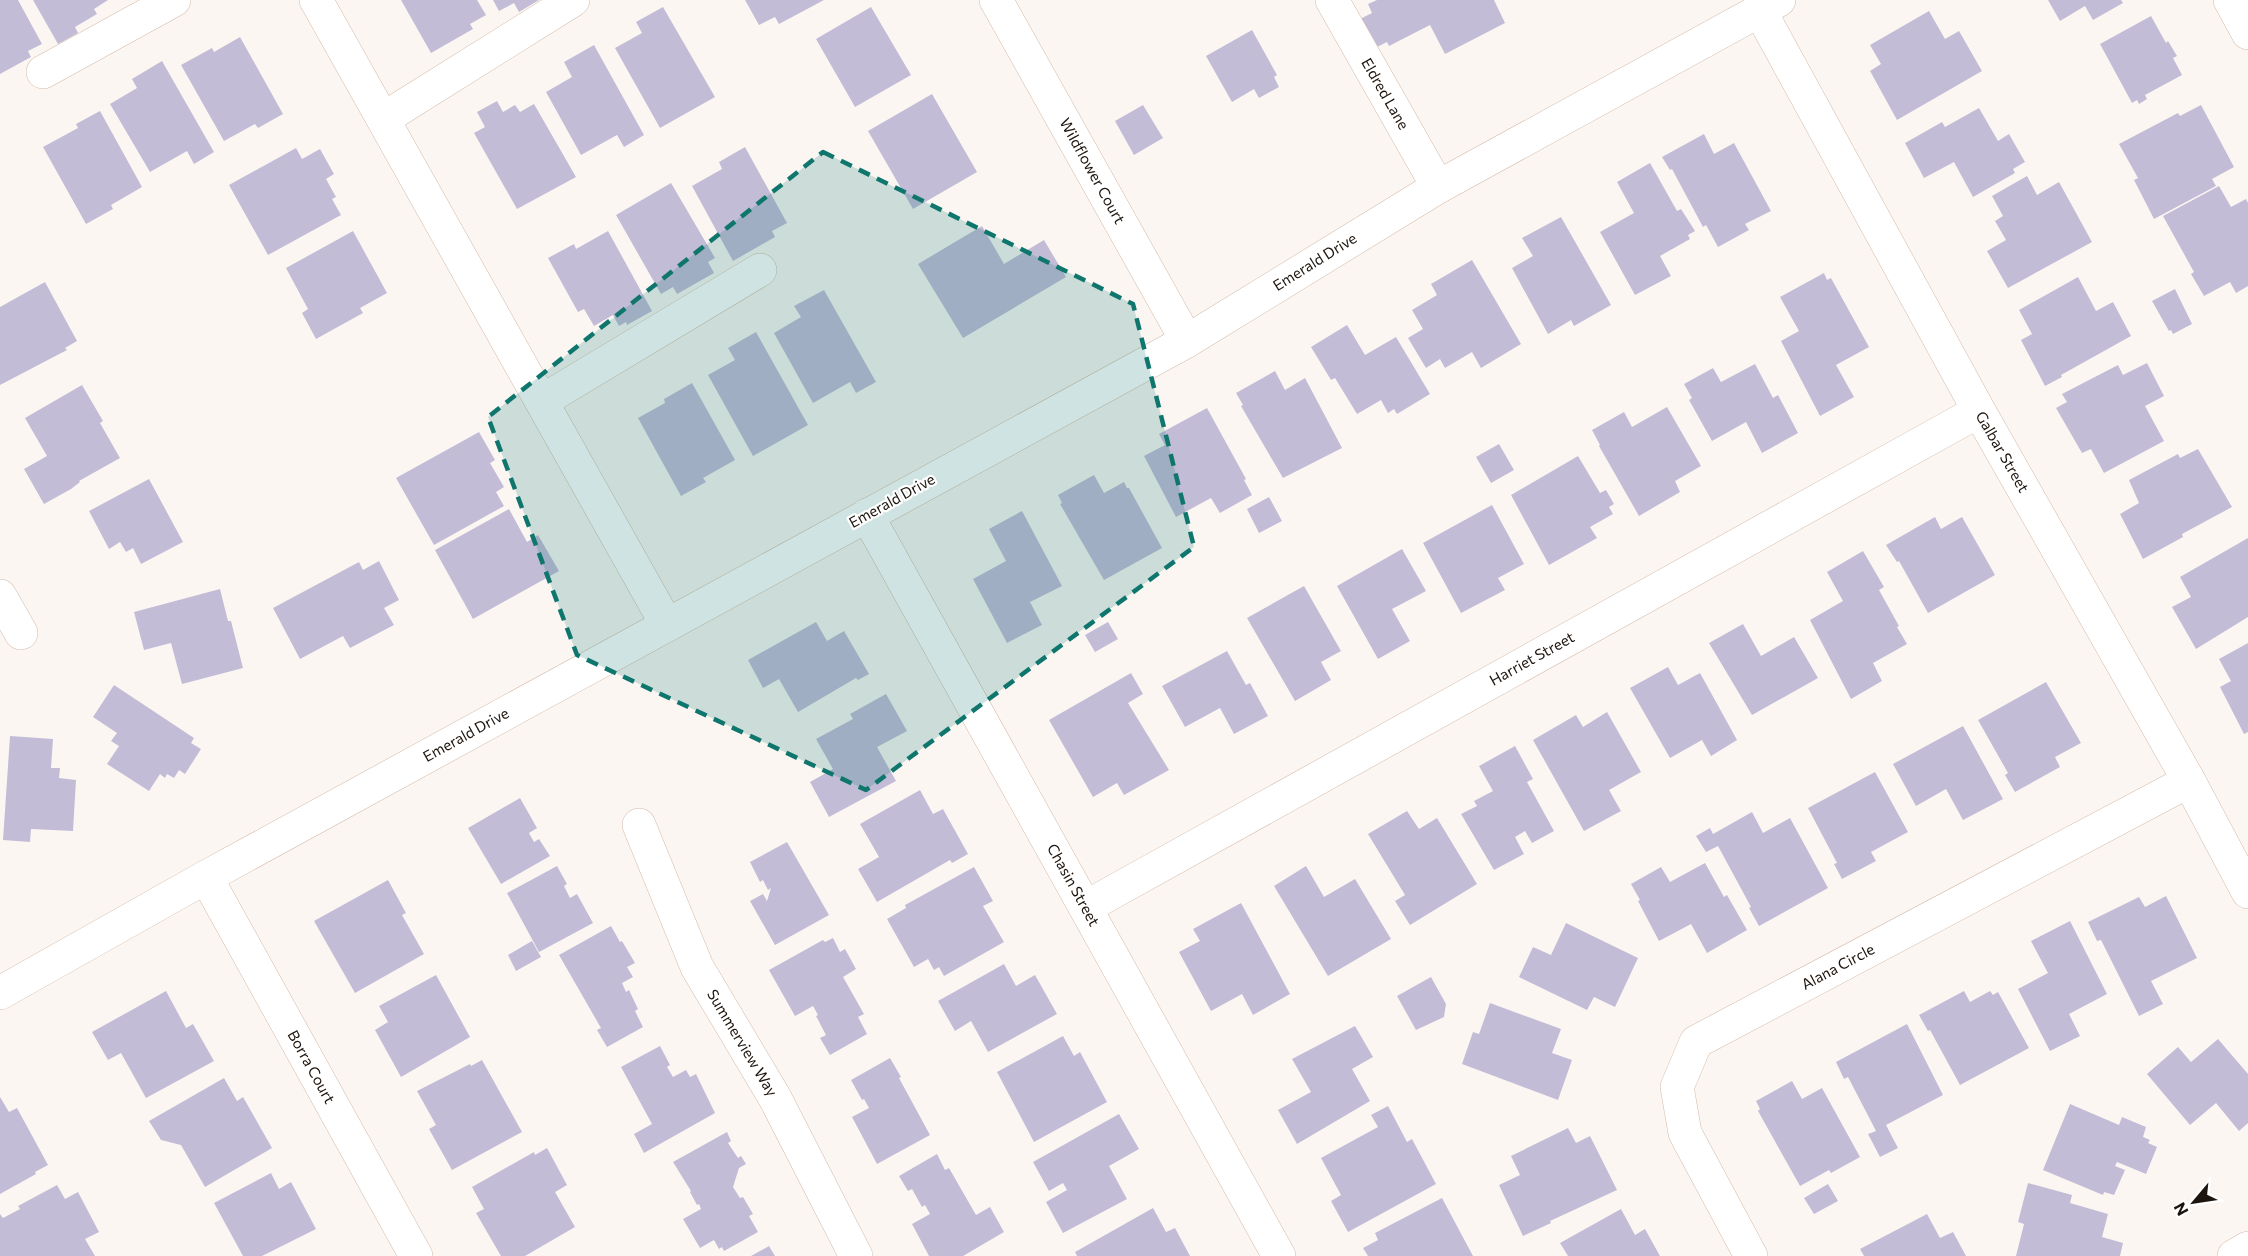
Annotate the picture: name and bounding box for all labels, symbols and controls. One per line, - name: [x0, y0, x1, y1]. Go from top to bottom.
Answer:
- street label: Eldred Lane: [1358, 55, 1414, 132]
- street label: Wildflower Court: [1056, 114, 1129, 227]
- street label: Emerald Drive: [1269, 228, 1360, 294]
- street label: Galbar Street: [1972, 408, 2033, 495]
- street label: Emerald Drive: [846, 469, 938, 531]
- street label: Harriet Street: [1486, 627, 1577, 689]
- street label: Emerald Drive: [420, 703, 512, 765]
- street label: Chasin Street: [1044, 840, 1104, 929]
- street label: Alana Circle: [1798, 939, 1877, 993]
- street label: Summerview Way: [704, 986, 782, 1099]
- street label: Borra Court: [284, 1027, 339, 1106]
- north arrow: [2164, 1172, 2224, 1232]
- text: N: [2169, 1200, 2192, 1219]

